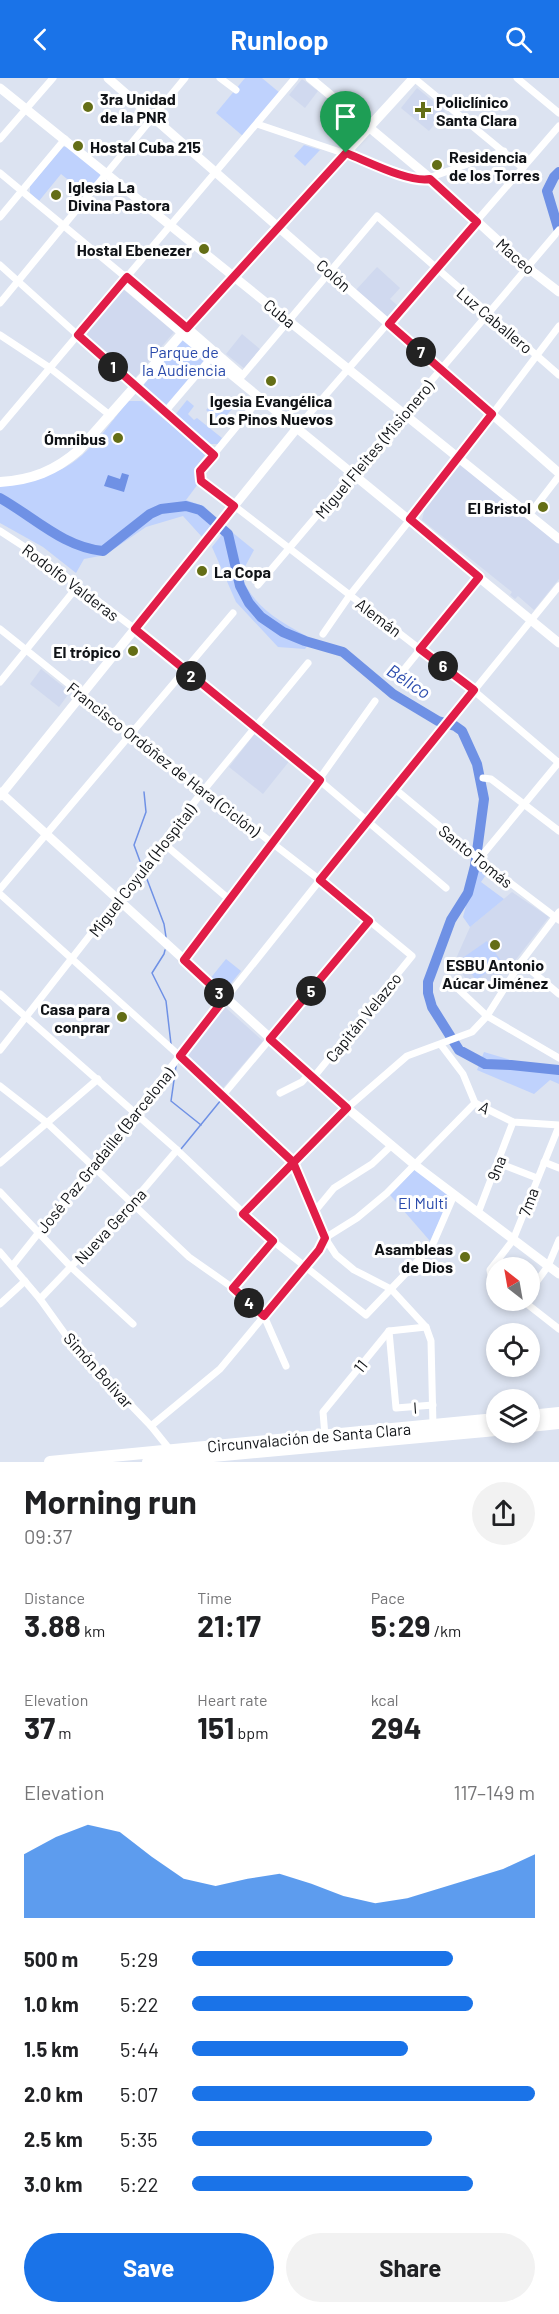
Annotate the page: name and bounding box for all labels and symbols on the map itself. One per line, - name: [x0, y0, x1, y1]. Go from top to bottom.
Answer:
- place label: 3ra Unidad de la PNR: [100, 89, 176, 126]
- pin: [320, 91, 371, 153]
- place label: Policlínico Santa Clara: [436, 92, 517, 129]
- marker: 3ra Unidad de la PNR: [81, 100, 95, 114]
- marker: Policlínico Santa Clara: [414, 101, 432, 119]
- place label: Hostal Cuba 215: [90, 137, 201, 156]
- marker: Hostal Cuba 215: [71, 139, 85, 153]
- place label: Residencia de los Torres: [449, 147, 540, 184]
- marker: Residencia de los Torres: [430, 158, 444, 172]
- place label: Iglesia La Divina Pastora: [68, 177, 170, 214]
- marker: Iglesia La Divina Pastora: [49, 188, 63, 202]
- street label: Maceo: [493, 234, 539, 278]
- place label: Hostal Ebenezer: [77, 240, 192, 259]
- marker: Hostal Ebenezer: [197, 242, 211, 256]
- street label: Colón: [313, 255, 355, 295]
- street label: Luz Caballero: [453, 283, 537, 357]
- street label: Cuba: [260, 295, 300, 331]
- pin: 7: [406, 337, 436, 367]
- park label: Parque de la Audiencia: [142, 342, 226, 379]
- pin: 1: [98, 352, 128, 382]
- marker: Igesia Evangélica Los Pinos Nuevos: [264, 374, 278, 388]
- street label: Miguel Fleites (Misionero): [311, 376, 438, 522]
- place label: Igesia Evangélica Los Pinos Nuevos: [209, 391, 333, 428]
- place label: Ómnibus: [44, 429, 106, 448]
- marker: Ómnibus: [111, 431, 125, 445]
- place label: El Bristol: [468, 498, 531, 517]
- marker: El Bristol: [536, 500, 550, 514]
- street label: Rodolfo Valderas: [19, 540, 123, 624]
- place label: La Copa: [214, 562, 271, 581]
- marker: La Copa: [195, 564, 209, 578]
- street label: Alemán: [353, 594, 405, 640]
- place label: El trópico: [53, 642, 121, 661]
- marker: El trópico: [126, 644, 140, 658]
- pin: 6: [428, 651, 458, 681]
- water label: Bélico: [383, 659, 435, 703]
- pin: 2: [176, 661, 206, 691]
- street label: Francisco Ordóñez de Hara (Ciclón): [64, 678, 265, 841]
- street label: Miguel Coyula (Hospital): [84, 799, 200, 940]
- street label: Santo Tomás: [435, 820, 517, 892]
- marker: ESBU Antonio Aúcar Jiménez: [488, 938, 502, 952]
- place label: ESBU Antonio Aúcar Jiménez: [442, 955, 548, 992]
- street label: Capitán Velazco: [321, 968, 405, 1066]
- pin: 5: [296, 976, 326, 1006]
- pin: 3: [204, 978, 234, 1008]
- place label: Casa para conprar: [40, 999, 110, 1036]
- marker: Casa para conprar: [115, 1010, 129, 1024]
- street label: José Paz Gradaille (Barcelona): [32, 1063, 178, 1237]
- street label: A: [476, 1096, 494, 1118]
- street label: 9na: [483, 1153, 509, 1183]
- street label: Nueva Gerona: [70, 1184, 150, 1268]
- street label: 7ma: [514, 1185, 542, 1219]
- park label: El Multi: [398, 1193, 448, 1212]
- place label: Asambleas de Dios: [374, 1239, 453, 1276]
- marker: Asambleas de Dios: [458, 1250, 472, 1264]
- north arrow: [486, 1257, 540, 1311]
- pin: 4: [234, 1288, 264, 1318]
- street label: Simón Bolivar: [60, 1328, 138, 1412]
- street label: 11: [349, 1356, 371, 1376]
- street label: I: [412, 1397, 418, 1417]
- street label: Circunvalación de Santa Clara: [206, 1419, 412, 1455]

